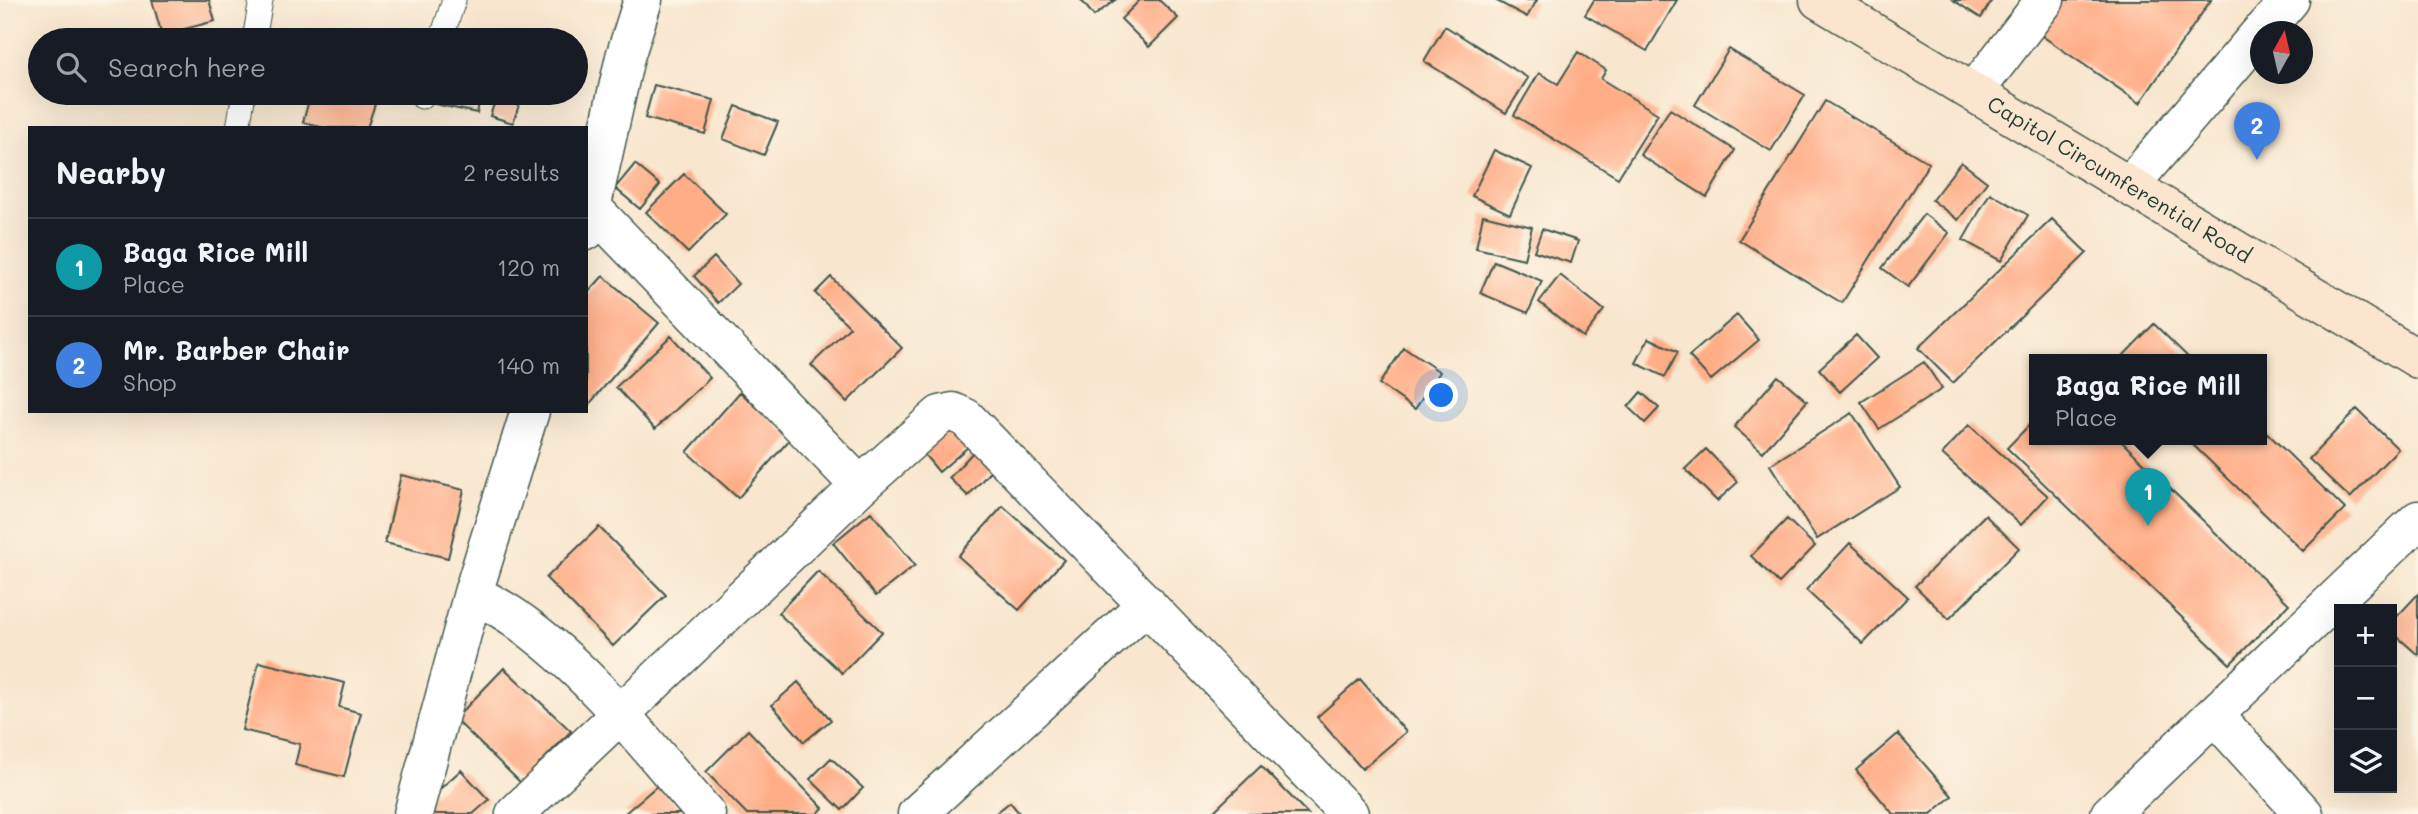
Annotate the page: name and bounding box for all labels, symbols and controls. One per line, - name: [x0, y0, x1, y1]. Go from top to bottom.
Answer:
- north arrow: [2250, 21, 2313, 84]
- search box: [28, 28, 588, 105]
- icon: search: [52, 48, 90, 86]
- text: Search here: [108, 50, 266, 84]
- street label: Capitol Circumferential Road: [1983, 89, 2257, 268]
- pin: 2: [2234, 102, 2280, 160]
- text: Nearby: [56, 152, 166, 192]
- text: 2 results: [463, 157, 560, 187]
- text: Baga Rice Mill: [123, 235, 308, 269]
- text: 1: [74, 252, 84, 282]
- text: 120 m: [497, 252, 560, 282]
- text: Place: [123, 269, 185, 299]
- text: Mr. Barber Chair: [123, 333, 350, 367]
- text: 2: [73, 350, 85, 380]
- text: 140 m: [496, 350, 560, 380]
- popup: [2029, 354, 2267, 445]
- text: Shop: [123, 367, 177, 397]
- text: Baga Rice Mill: [2055, 368, 2241, 402]
- your location: [1424, 378, 1458, 412]
- text: Place: [2055, 402, 2117, 432]
- pin: 1: [2125, 468, 2171, 526]
- map controls: [2334, 604, 2397, 793]
- button: +: [2334, 604, 2397, 667]
- button: −: [2334, 667, 2397, 730]
- button: layers: [2334, 730, 2397, 793]

